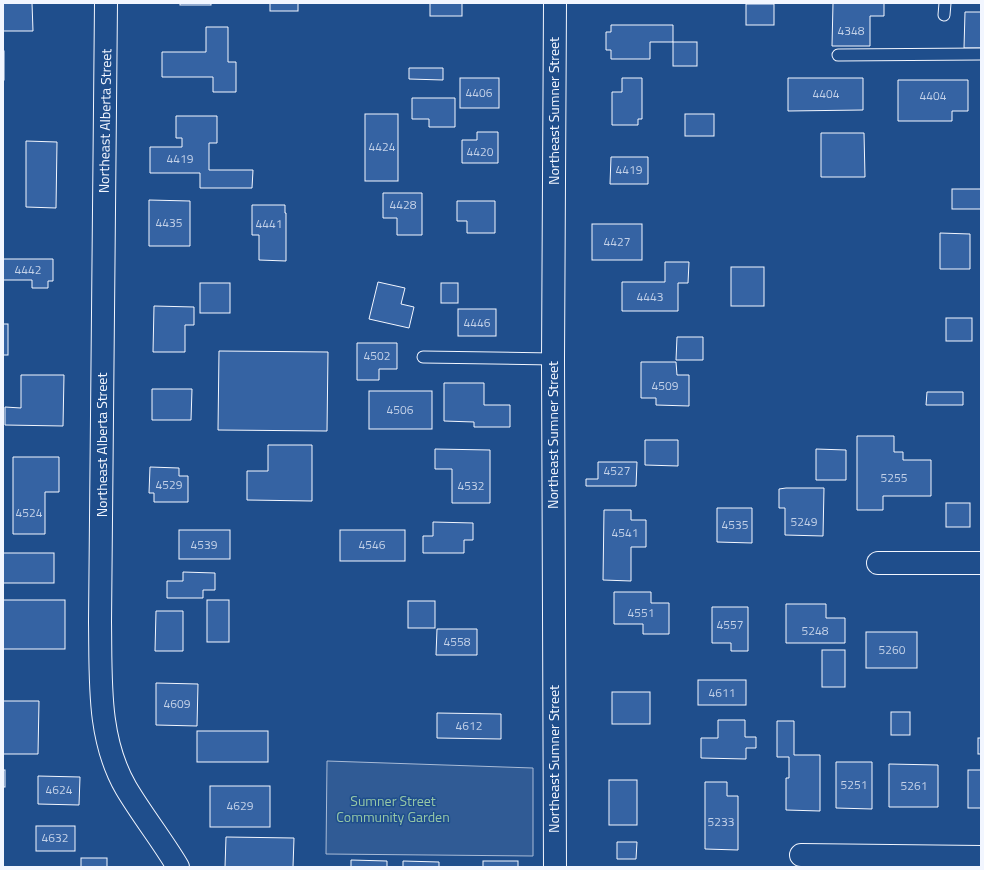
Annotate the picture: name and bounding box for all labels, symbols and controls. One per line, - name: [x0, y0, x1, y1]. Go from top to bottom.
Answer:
- house number: 4348: [838, 21, 865, 40]
- street label: Northeast Sumner Street: [543, 37, 564, 185]
- street label: Northeast Alberta Street: [93, 48, 116, 193]
- house number: 4406: [466, 83, 493, 102]
- house number: 4404: [813, 84, 840, 103]
- house number: 4404: [920, 86, 947, 105]
- house number: 4424: [369, 137, 396, 156]
- house number: 4420: [467, 142, 494, 161]
- house number: 4419: [167, 149, 194, 168]
- house number: 4419: [616, 160, 643, 179]
- house number: 4428: [390, 195, 417, 214]
- house number: 4435: [156, 213, 183, 232]
- house number: 4441: [256, 214, 282, 233]
- house number: 4427: [604, 232, 630, 251]
- house number: 4442: [15, 260, 41, 279]
- house number: 4443: [637, 287, 663, 306]
- house number: 4446: [464, 313, 491, 332]
- house number: 4502: [364, 346, 390, 365]
- street label: Northeast Sumner Street: [542, 361, 563, 509]
- street label: Northeast Alberta Street: [91, 373, 112, 517]
- house number: 4509: [652, 376, 679, 395]
- house number: 4506: [387, 400, 414, 419]
- house number: 4527: [604, 461, 630, 480]
- house number: 5255: [881, 468, 908, 487]
- house number: 4529: [156, 475, 183, 494]
- house number: 4532: [458, 476, 484, 495]
- house number: 4524: [16, 503, 43, 522]
- house number: 5249: [791, 512, 818, 531]
- house number: 4535: [722, 515, 749, 534]
- house number: 4541: [612, 523, 638, 542]
- house number: 4539: [191, 535, 218, 554]
- house number: 4546: [359, 535, 386, 554]
- house number: 4551: [628, 603, 654, 622]
- house number: 4557: [717, 615, 743, 634]
- house number: 5248: [802, 621, 829, 640]
- house number: 4558: [444, 632, 471, 651]
- house number: 5260: [879, 640, 906, 659]
- house number: 4611: [709, 683, 735, 702]
- street label: Northeast Sumner Street: [543, 685, 564, 833]
- house number: 4609: [164, 694, 191, 713]
- house number: 4612: [456, 716, 482, 735]
- house number: 5251: [841, 775, 867, 794]
- house number: 5261: [901, 776, 927, 795]
- house number: 4624: [46, 780, 73, 799]
- park label: Sumner Street Community Garden: [336, 790, 450, 827]
- house number: 4629: [227, 796, 254, 815]
- house number: 5233: [708, 812, 734, 831]
- house number: 4632: [42, 828, 68, 847]

